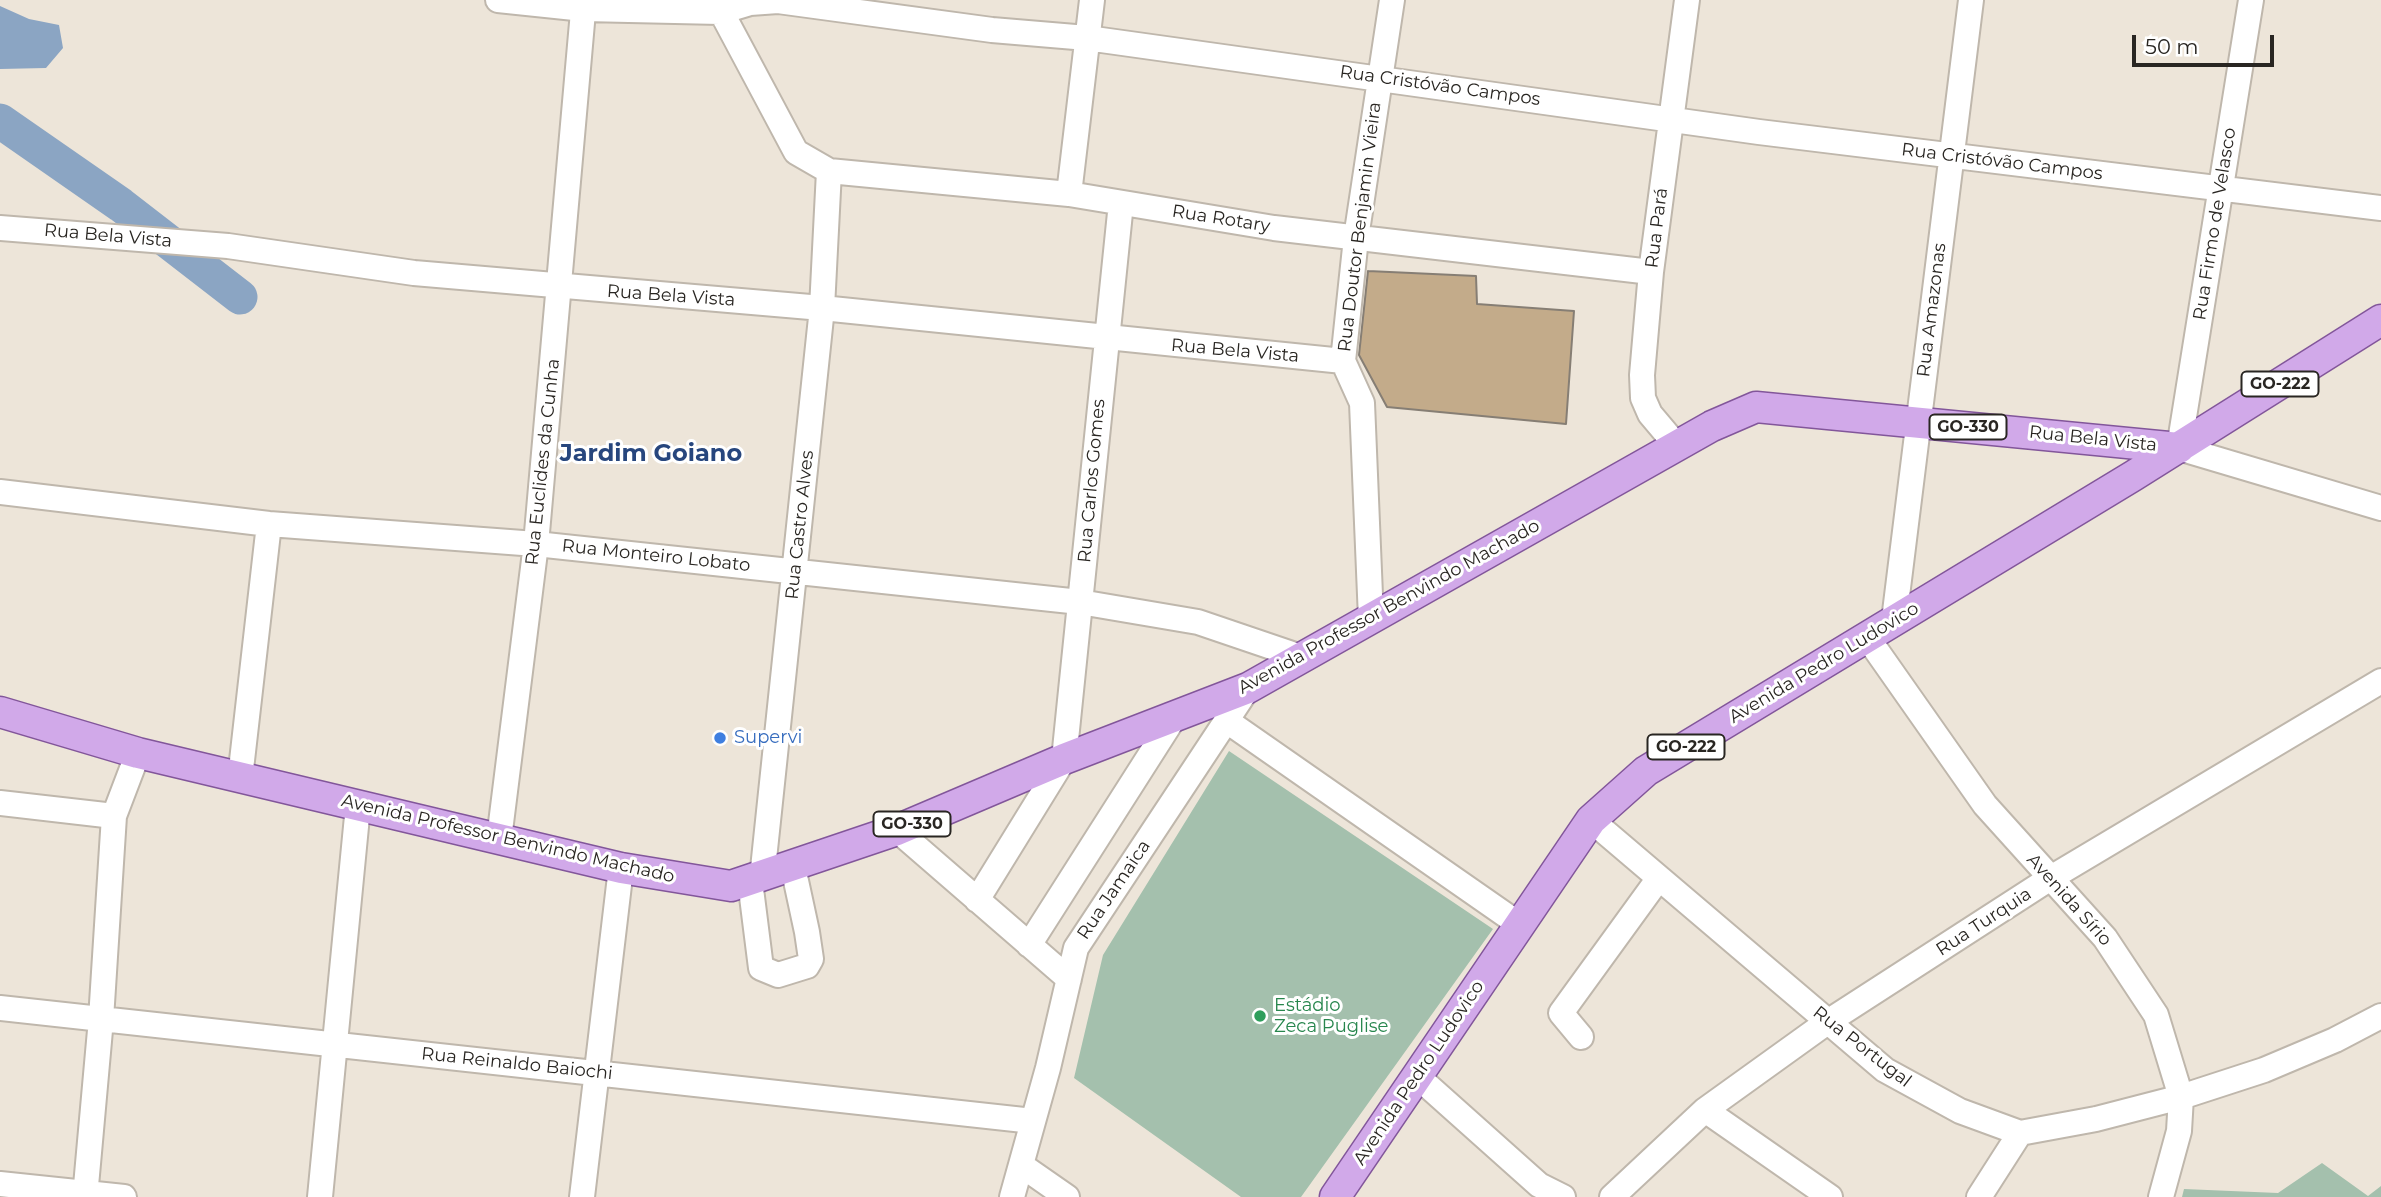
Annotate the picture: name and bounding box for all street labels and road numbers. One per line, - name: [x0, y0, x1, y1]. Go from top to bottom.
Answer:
- street label: Rua Cristóvão Campos: [1338, 61, 1542, 111]
- street label: Rua Doutor Benjamin Vieira: [1334, 101, 1386, 353]
- street label: Rua Firmo de Velasco: [2189, 126, 2241, 322]
- street label: Rua Cristóvão Campos: [1900, 139, 2104, 185]
- street label: Rua Pará: [1641, 187, 1673, 269]
- street label: Rua Rotary: [1170, 201, 1272, 237]
- street label: Rua Bela Vista: [43, 220, 173, 252]
- street label: Rua Amazonas: [1913, 242, 1951, 378]
- street label: Rua Bela Vista: [606, 281, 736, 311]
- street label: Rua Bela Vista: [1170, 335, 1300, 367]
- street label: Rua Euclides da Cunha: [521, 358, 565, 566]
- road number: GO-222: [2242, 372, 2318, 396]
- street label: Rua Carlos Gomes: [1074, 398, 1110, 564]
- road number: GO-330: [1930, 414, 2007, 440]
- street label: Rua Bela Vista: [2028, 422, 2158, 456]
- street label: Rua Castro Alves: [781, 449, 819, 601]
- street label: Avenida Professor Benvindo Machado: [1235, 515, 1543, 699]
- street label: Rua Monteiro Lobato: [561, 535, 751, 577]
- street label: Avenida Pedro Ludovico: [1725, 598, 1923, 728]
- road number: GO-222: [1648, 734, 1724, 760]
- street label: Avenida Professor Benvindo Machado: [339, 790, 677, 888]
- road number: GO-330: [874, 811, 950, 836]
- street label: Rua Jamaica: [1073, 836, 1155, 944]
- street label: Avenida Sírio: [2022, 849, 2116, 951]
- street label: Rua Turquia: [1932, 883, 2036, 961]
- street label: Avenida Pedro Ludovico: [1349, 977, 1489, 1169]
- street label: Rua Portugal: [1808, 1002, 1916, 1092]
- street label: Rua Reinaldo Baiochi: [420, 1043, 614, 1085]

